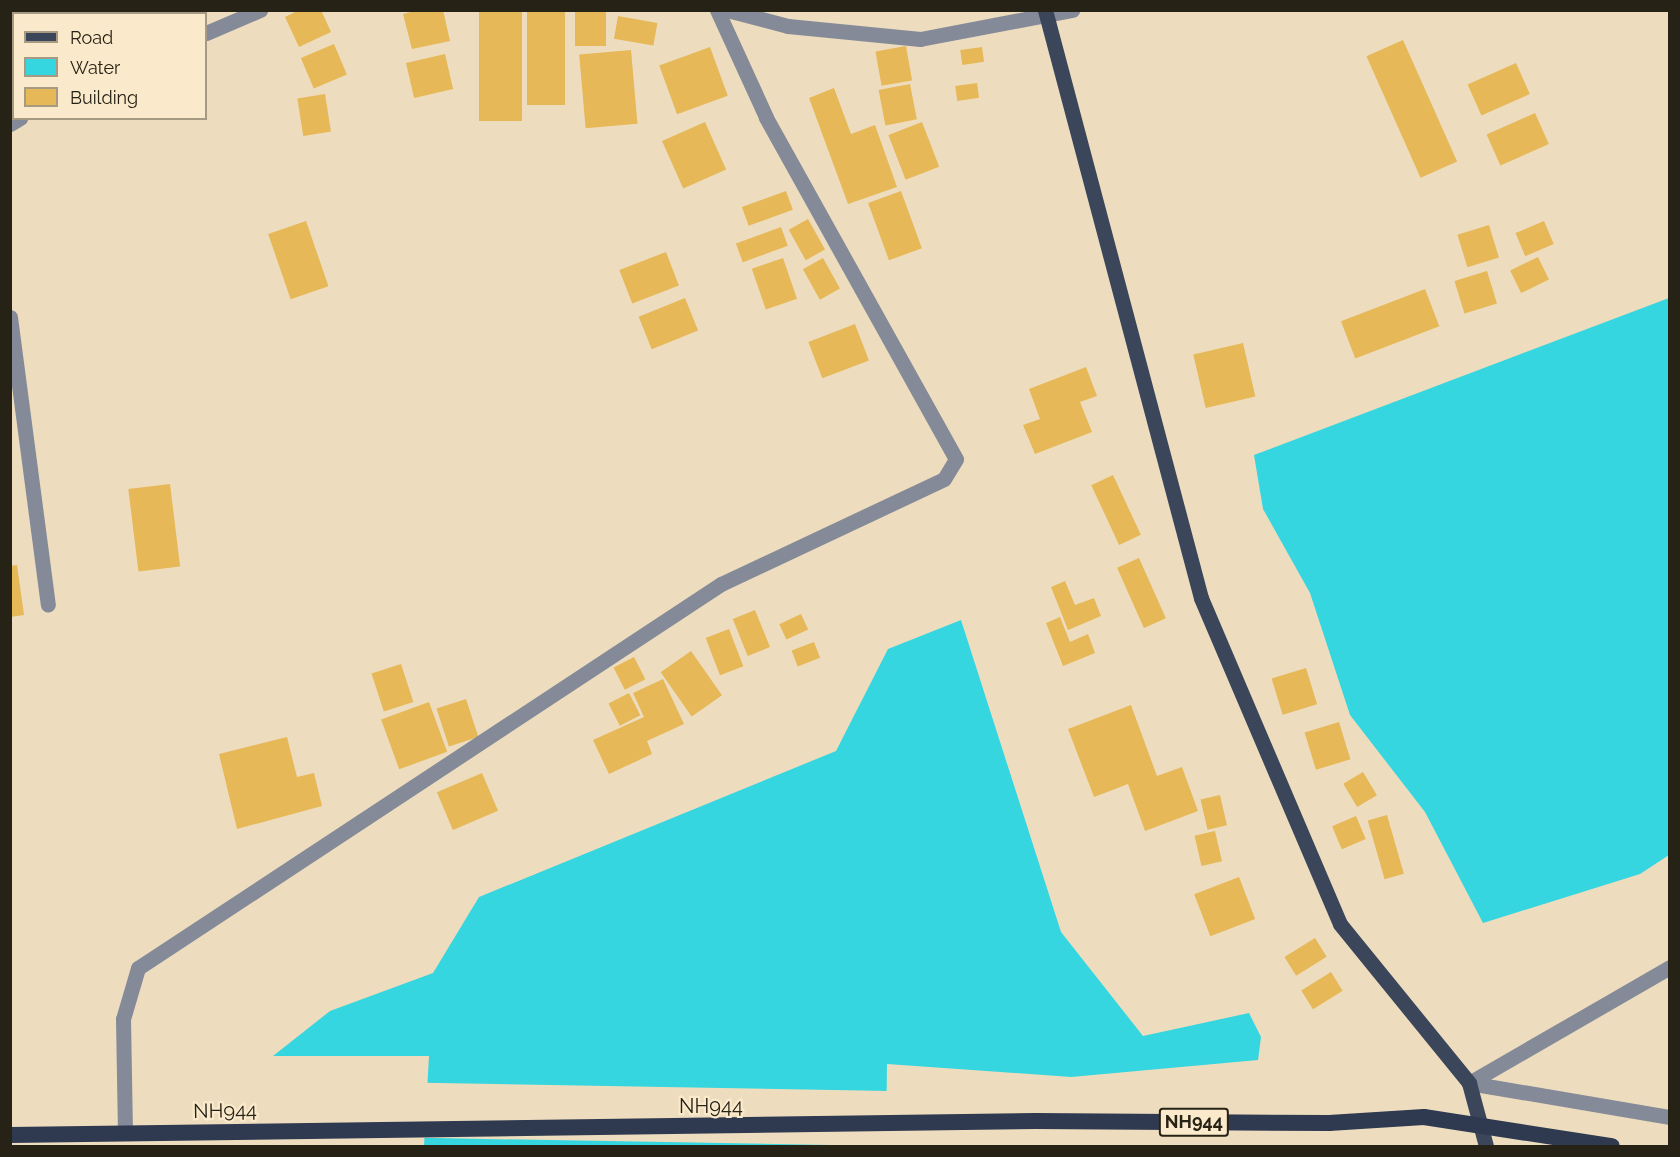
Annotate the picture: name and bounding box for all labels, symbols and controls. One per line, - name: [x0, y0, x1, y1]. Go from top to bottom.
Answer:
- legend: [12, 12, 207, 120]
- text: Road: [70, 27, 113, 48]
- text: Water: [70, 57, 120, 78]
- text: Building: [70, 87, 138, 108]
- street label: NH944: [679, 1094, 743, 1118]
- street label: NH944: [193, 1098, 257, 1124]
- road number: NH944: [1158, 1107, 1230, 1137]

